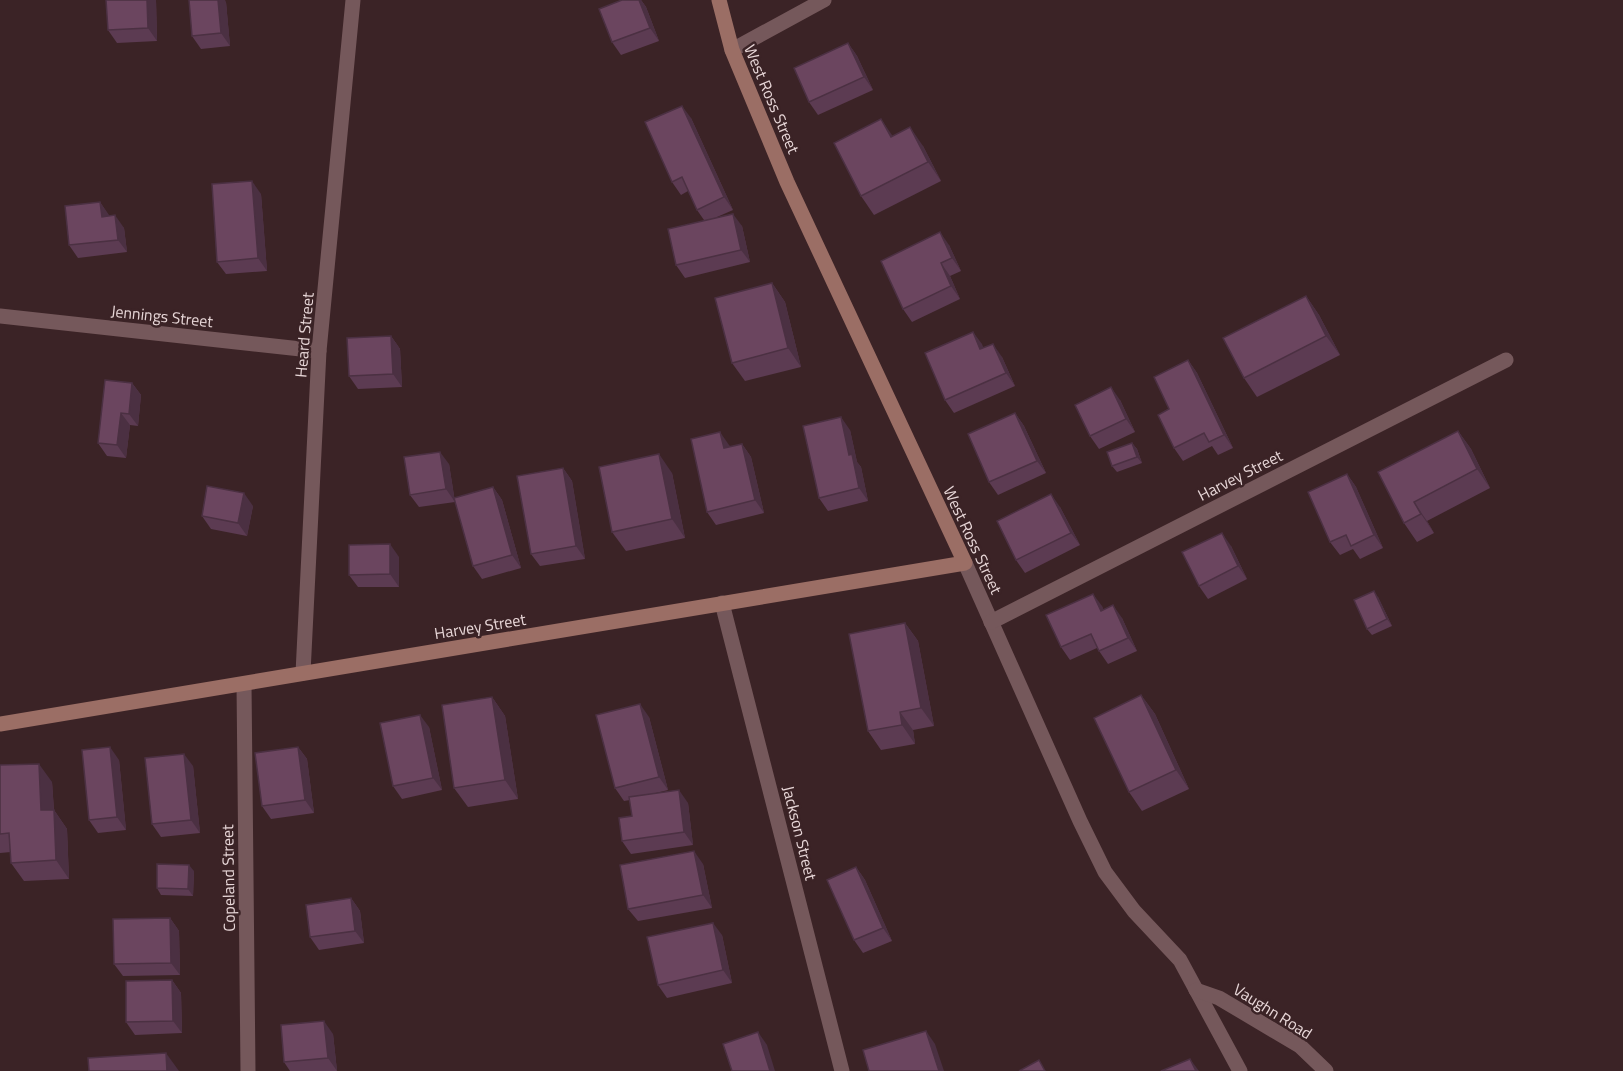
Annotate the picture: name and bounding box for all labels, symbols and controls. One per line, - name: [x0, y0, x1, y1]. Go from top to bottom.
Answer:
- street label: West Ross Street: [738, 41, 806, 158]
- street label: Heard Street: [288, 291, 320, 379]
- street label: Jennings Street: [110, 299, 215, 333]
- street label: Harvey Street: [1193, 443, 1287, 507]
- street label: West Ross Street: [938, 482, 1009, 598]
- street label: Harvey Street: [433, 607, 528, 645]
- street label: Jackson Street: [777, 783, 823, 883]
- street label: Copeland Street: [215, 824, 241, 932]
- street label: Vaughn Road: [1229, 977, 1317, 1045]

